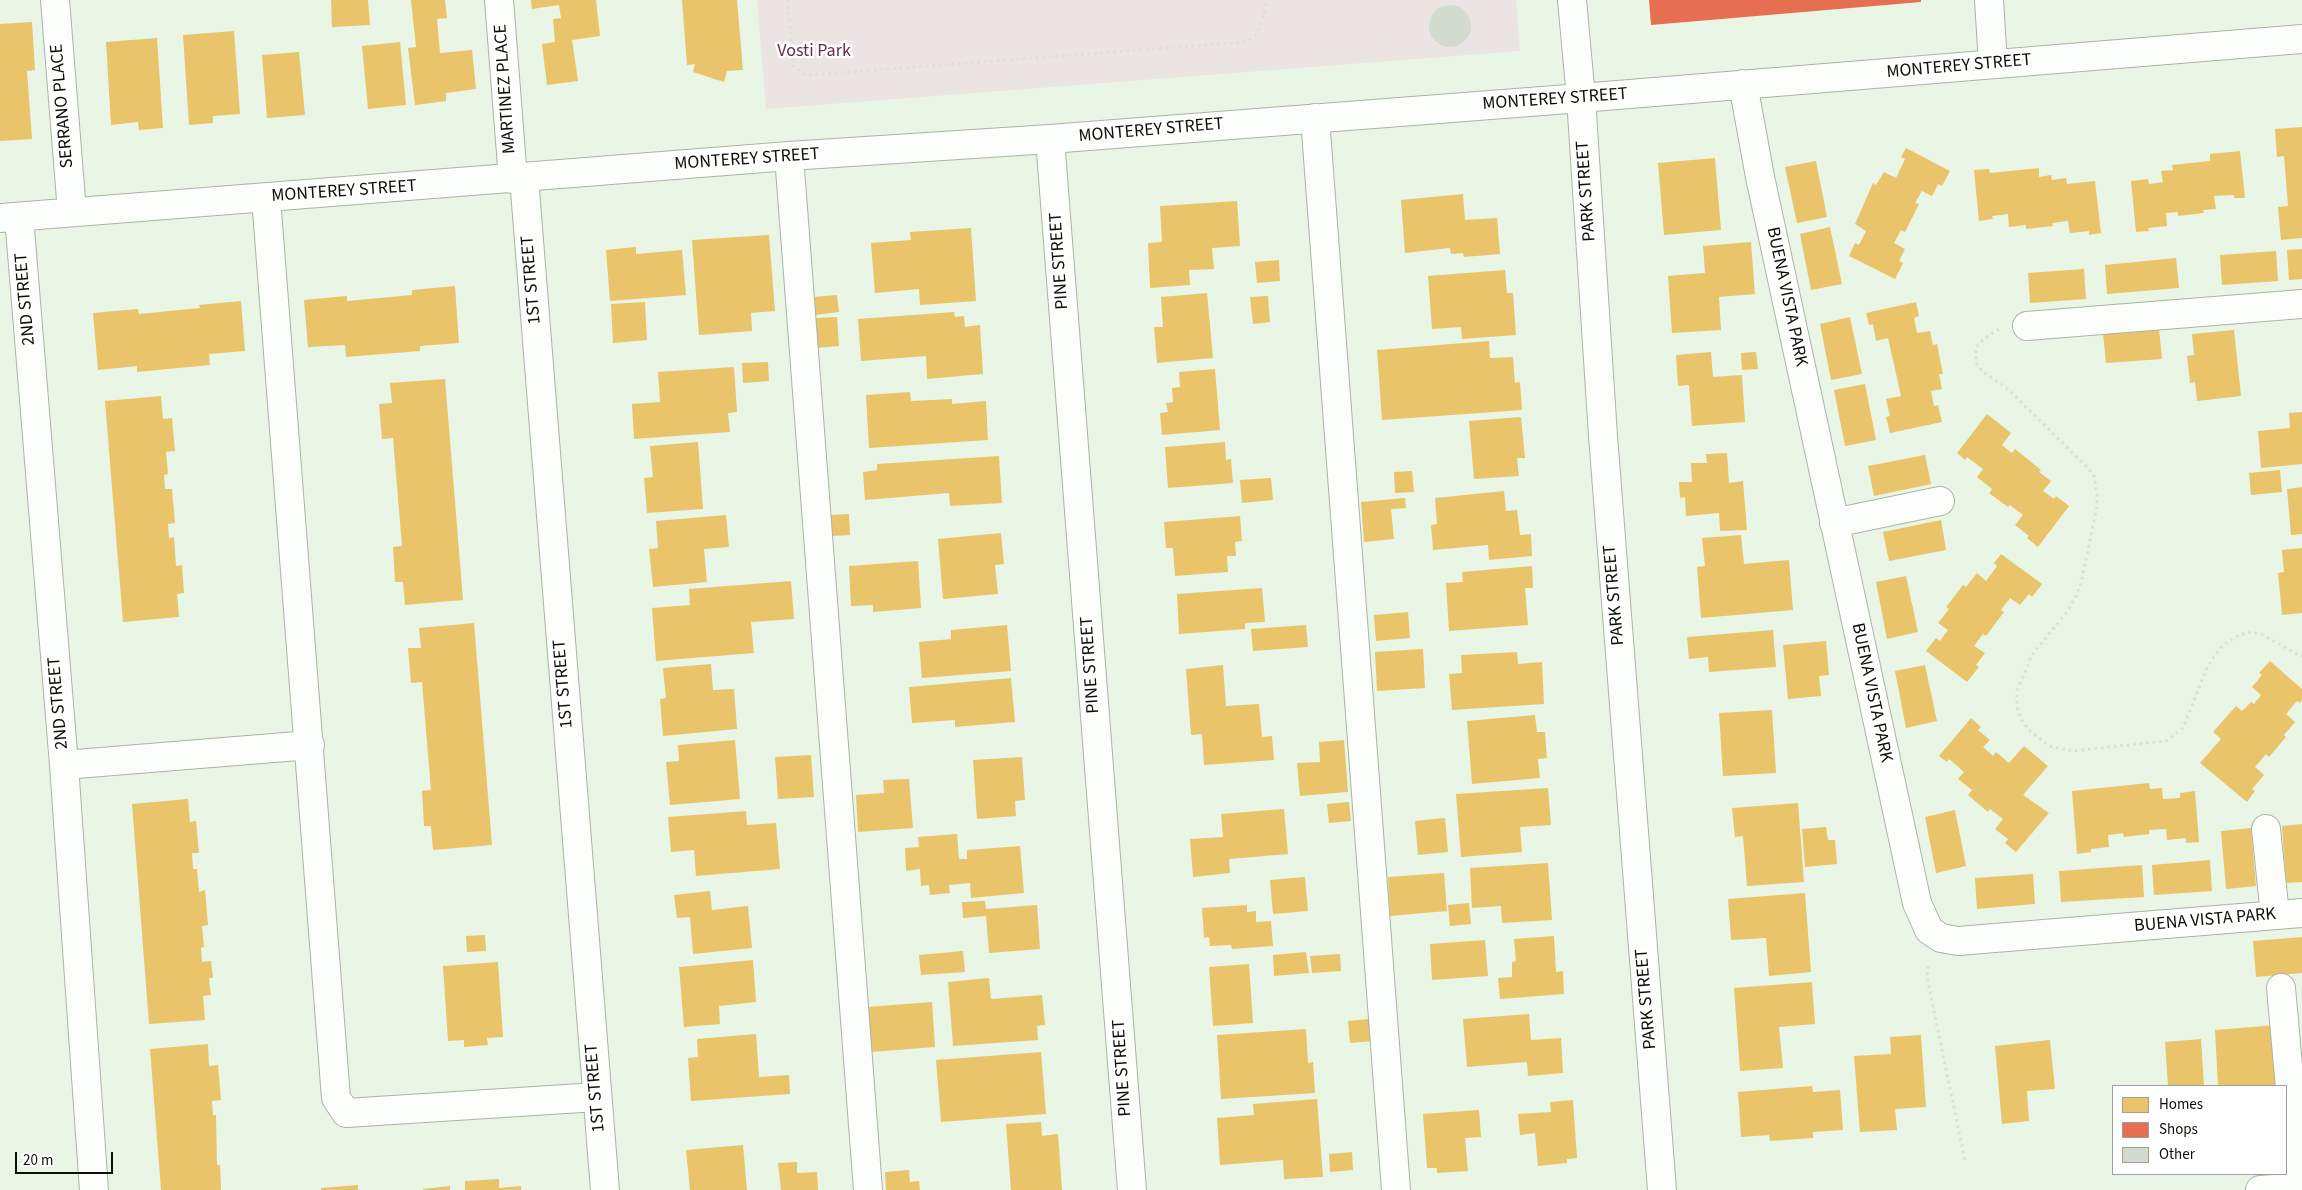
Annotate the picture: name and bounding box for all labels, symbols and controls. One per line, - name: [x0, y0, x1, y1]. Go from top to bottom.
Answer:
- street label: MARTINEZ PLACE: [491, 23, 521, 155]
- park label: Vosti Park: [777, 41, 851, 63]
- street label: SERRANO PLACE: [47, 43, 79, 169]
- street label: MONTEREY STREET: [1886, 50, 2032, 84]
- street label: MONTEREY STREET: [1482, 84, 1628, 116]
- street label: MONTEREY STREET: [1078, 114, 1224, 148]
- street label: PARK STREET: [1573, 140, 1601, 242]
- street label: MONTEREY STREET: [674, 144, 820, 176]
- street label: MONTEREY STREET: [271, 176, 417, 208]
- street label: PINE STREET: [1046, 212, 1074, 310]
- street label: BUENA VISTA PARK: [1761, 225, 1811, 369]
- street label: 1ST STREET: [517, 235, 547, 325]
- street label: 2ND STREET: [11, 252, 41, 346]
- street label: PARK STREET: [1600, 544, 1630, 646]
- street label: PINE STREET: [1077, 616, 1105, 714]
- street label: BUENA VISTA PARK: [1846, 621, 1896, 765]
- street label: 1ST STREET: [549, 639, 579, 729]
- street label: 2ND STREET: [44, 656, 74, 750]
- street label: BUENA VISTA PARK: [2133, 904, 2277, 938]
- street label: PARK STREET: [1632, 948, 1662, 1050]
- street label: PINE STREET: [1109, 1019, 1137, 1117]
- street label: 1ST STREET: [581, 1043, 611, 1133]
- legend: [2112, 1085, 2287, 1175]
- text: Homes: [2159, 1094, 2203, 1115]
- text: Shops: [2159, 1119, 2198, 1140]
- scale bar: [18, 1142, 115, 1174]
- text: Other: [2159, 1144, 2195, 1165]
- text: 20 m: [23, 1150, 53, 1171]

